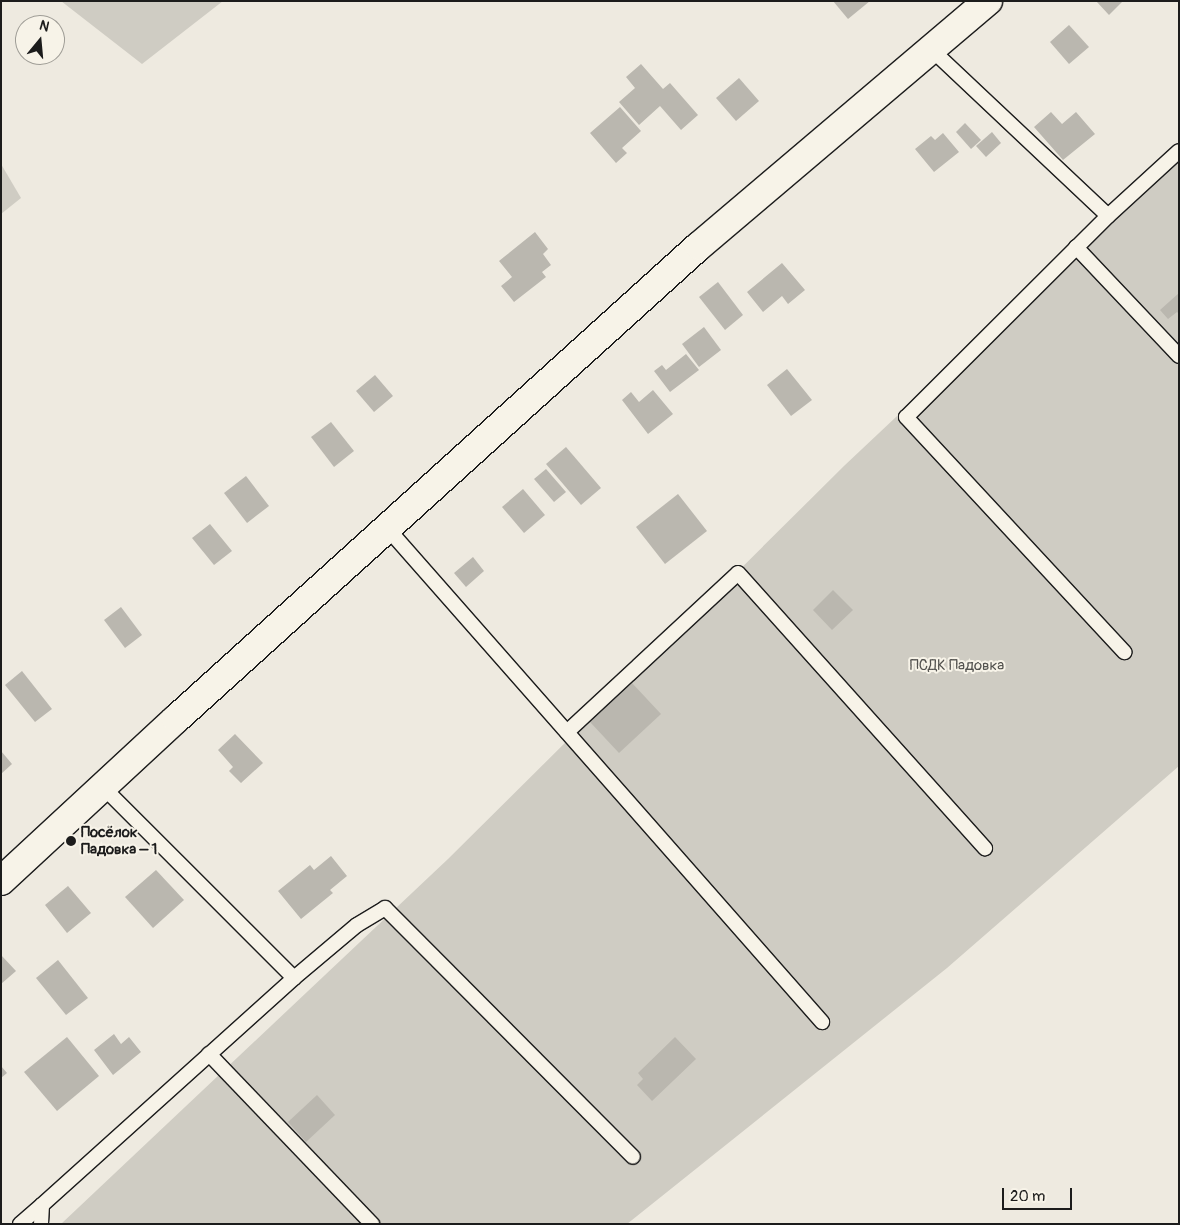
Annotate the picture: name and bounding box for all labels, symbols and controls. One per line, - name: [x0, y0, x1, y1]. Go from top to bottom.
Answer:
- north arrow: [15, 15, 65, 65]
- text: N: [37, 17, 51, 36]
- park label: ПСДК Падовка: [910, 657, 1004, 675]
- place label: Посёлок Падовка – 1: [81, 823, 157, 858]
- marker: Посёлок Падовка – 1: [65, 835, 77, 847]
- scale bar: [1005, 1178, 1075, 1210]
- text: 20 m: [1010, 1187, 1045, 1206]

